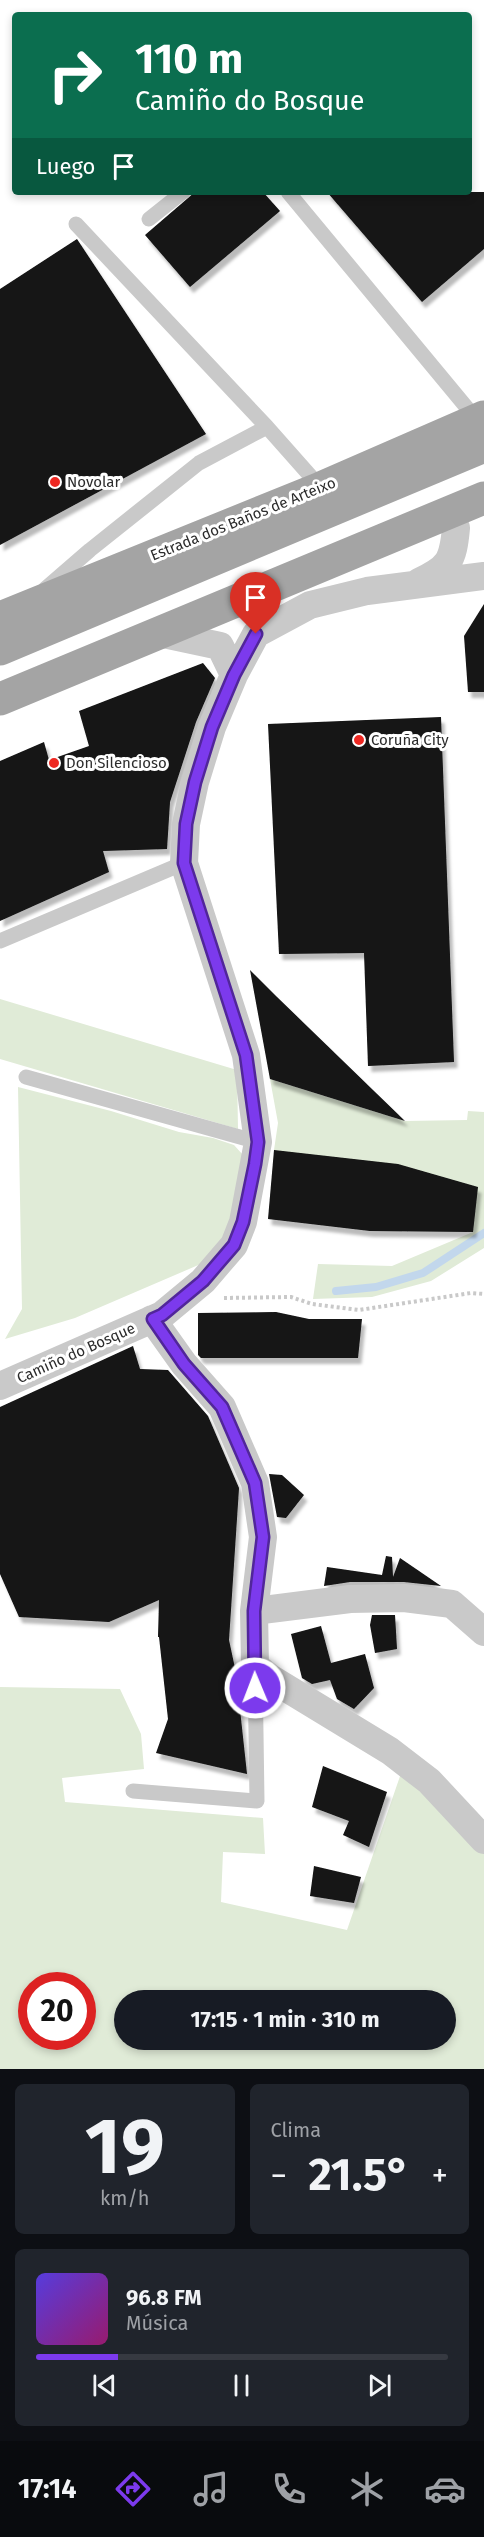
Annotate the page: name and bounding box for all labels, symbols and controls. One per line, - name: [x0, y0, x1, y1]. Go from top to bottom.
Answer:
- text: 110 m: [135, 34, 243, 84]
- icon: right: [36, 36, 114, 114]
- text: Camiño do Bosque: [135, 85, 364, 117]
- icon: arrive: [107, 150, 140, 183]
- text: Luego: [36, 153, 95, 180]
- place label: Novolar: [67, 473, 121, 491]
- street label: Estrada dos Baños de Arteixo: [148, 473, 338, 565]
- marker: Novolar: [48, 475, 62, 489]
- pin: [230, 572, 281, 634]
- icon: arrive: [239, 581, 272, 614]
- place label: Coruña City: [371, 731, 449, 749]
- marker: Coruña City: [352, 733, 366, 747]
- place label: Don Silencioso: [66, 754, 167, 772]
- marker: Don Silencioso: [47, 756, 61, 770]
- street label: Camiño do Bosque: [14, 1319, 138, 1387]
- position arrow: [223, 1656, 287, 1720]
- speed limit sign: 20: [18, 1972, 96, 2050]
- text: 17:15 · 1 min · 310 m: [190, 2006, 380, 2033]
- text: 19: [85, 2100, 165, 2194]
- text: Clima: [271, 2118, 321, 2142]
- text: 21.5°: [309, 2148, 410, 2202]
- text: −: [271, 2156, 287, 2196]
- text: +: [432, 2156, 448, 2196]
- text: km/h: [100, 2186, 150, 2210]
- text: 96.8 FM: [126, 2284, 201, 2311]
- text: Música: [126, 2311, 188, 2335]
- icon: previous: [88, 2369, 121, 2402]
- icon: pause: [225, 2369, 258, 2402]
- icon: next: [363, 2369, 396, 2402]
- icon: directions: [112, 2468, 154, 2510]
- icon: music: [190, 2468, 232, 2510]
- icon: phone: [268, 2468, 310, 2510]
- icon: climate: [346, 2468, 388, 2510]
- icon: car: [424, 2468, 466, 2510]
- text: 17:14: [18, 2473, 76, 2505]

